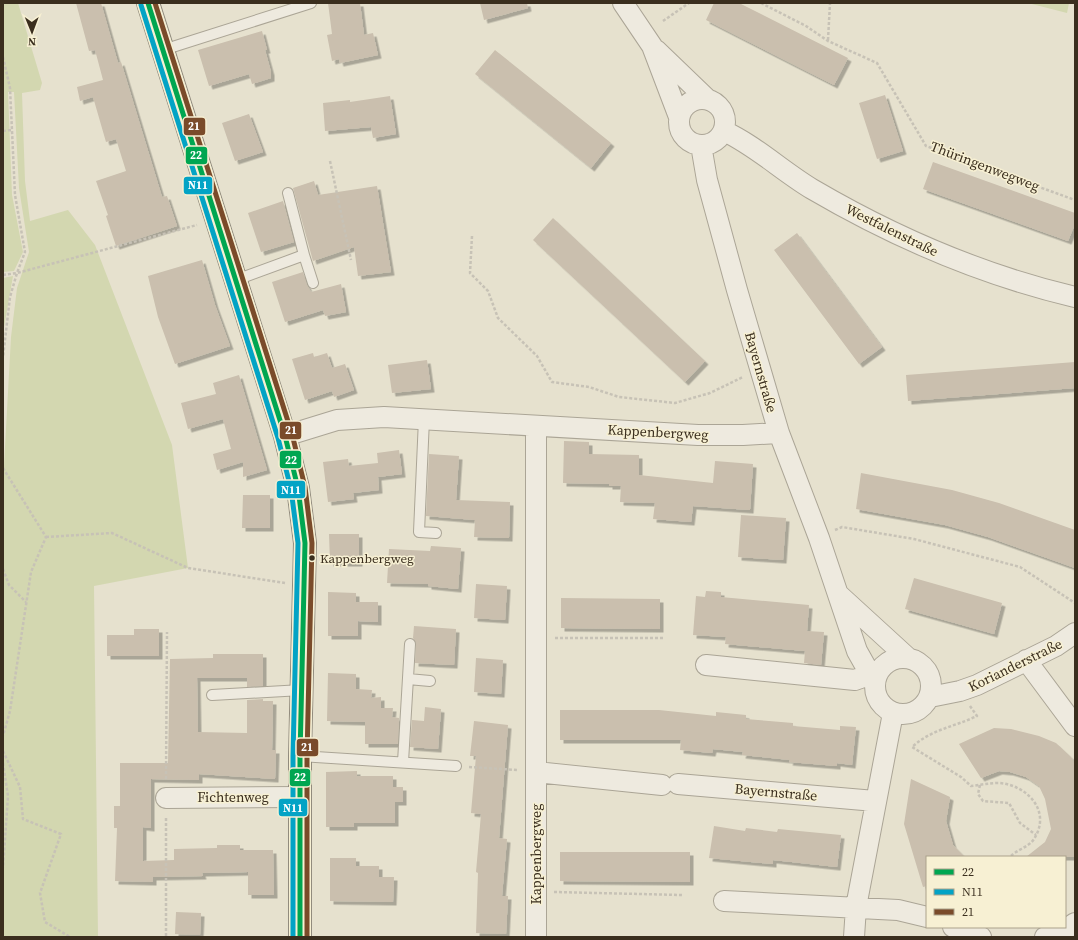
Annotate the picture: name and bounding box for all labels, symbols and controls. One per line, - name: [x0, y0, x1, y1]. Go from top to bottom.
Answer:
- north arrow: [12, 12, 52, 52]
- text: N: [28, 34, 36, 49]
- line badge: 21: [183, 117, 206, 136]
- text: 21: [188, 119, 200, 134]
- street label: Thüringenwegweg: [927, 136, 1043, 196]
- line badge: 22: [185, 146, 208, 165]
- text: 22: [190, 148, 202, 163]
- line badge: N11: [183, 176, 213, 195]
- text: N11: [188, 178, 208, 193]
- street label: Westfalenstraße: [842, 199, 942, 261]
- street label: Bayernstraße: [740, 329, 782, 415]
- street label: Kappenbergweg: [607, 419, 709, 445]
- line badge: 21: [279, 421, 302, 440]
- text: 21: [285, 423, 297, 438]
- line badge: 22: [279, 450, 302, 469]
- text: 22: [285, 453, 297, 468]
- line badge: N11: [276, 480, 306, 499]
- text: N11: [281, 483, 301, 498]
- place label: Kappenbergweg: [320, 550, 414, 567]
- marker: Kappenbergweg: [307, 553, 317, 563]
- street label: Korianderstraße: [965, 634, 1065, 696]
- line badge: 21: [296, 738, 319, 757]
- text: 21: [301, 740, 313, 755]
- line badge: 22: [289, 768, 311, 787]
- text: 22: [294, 770, 306, 785]
- street label: Bayernstraße: [734, 778, 818, 806]
- street label: Fichtenweg: [197, 787, 269, 807]
- line badge: N11: [278, 798, 308, 817]
- text: N11: [283, 801, 303, 816]
- street label: Kappenbergweg: [526, 804, 546, 904]
- legend: [926, 856, 1066, 928]
- text: 22: [962, 864, 974, 880]
- text: N11: [962, 884, 983, 900]
- text: 21: [962, 904, 974, 920]

